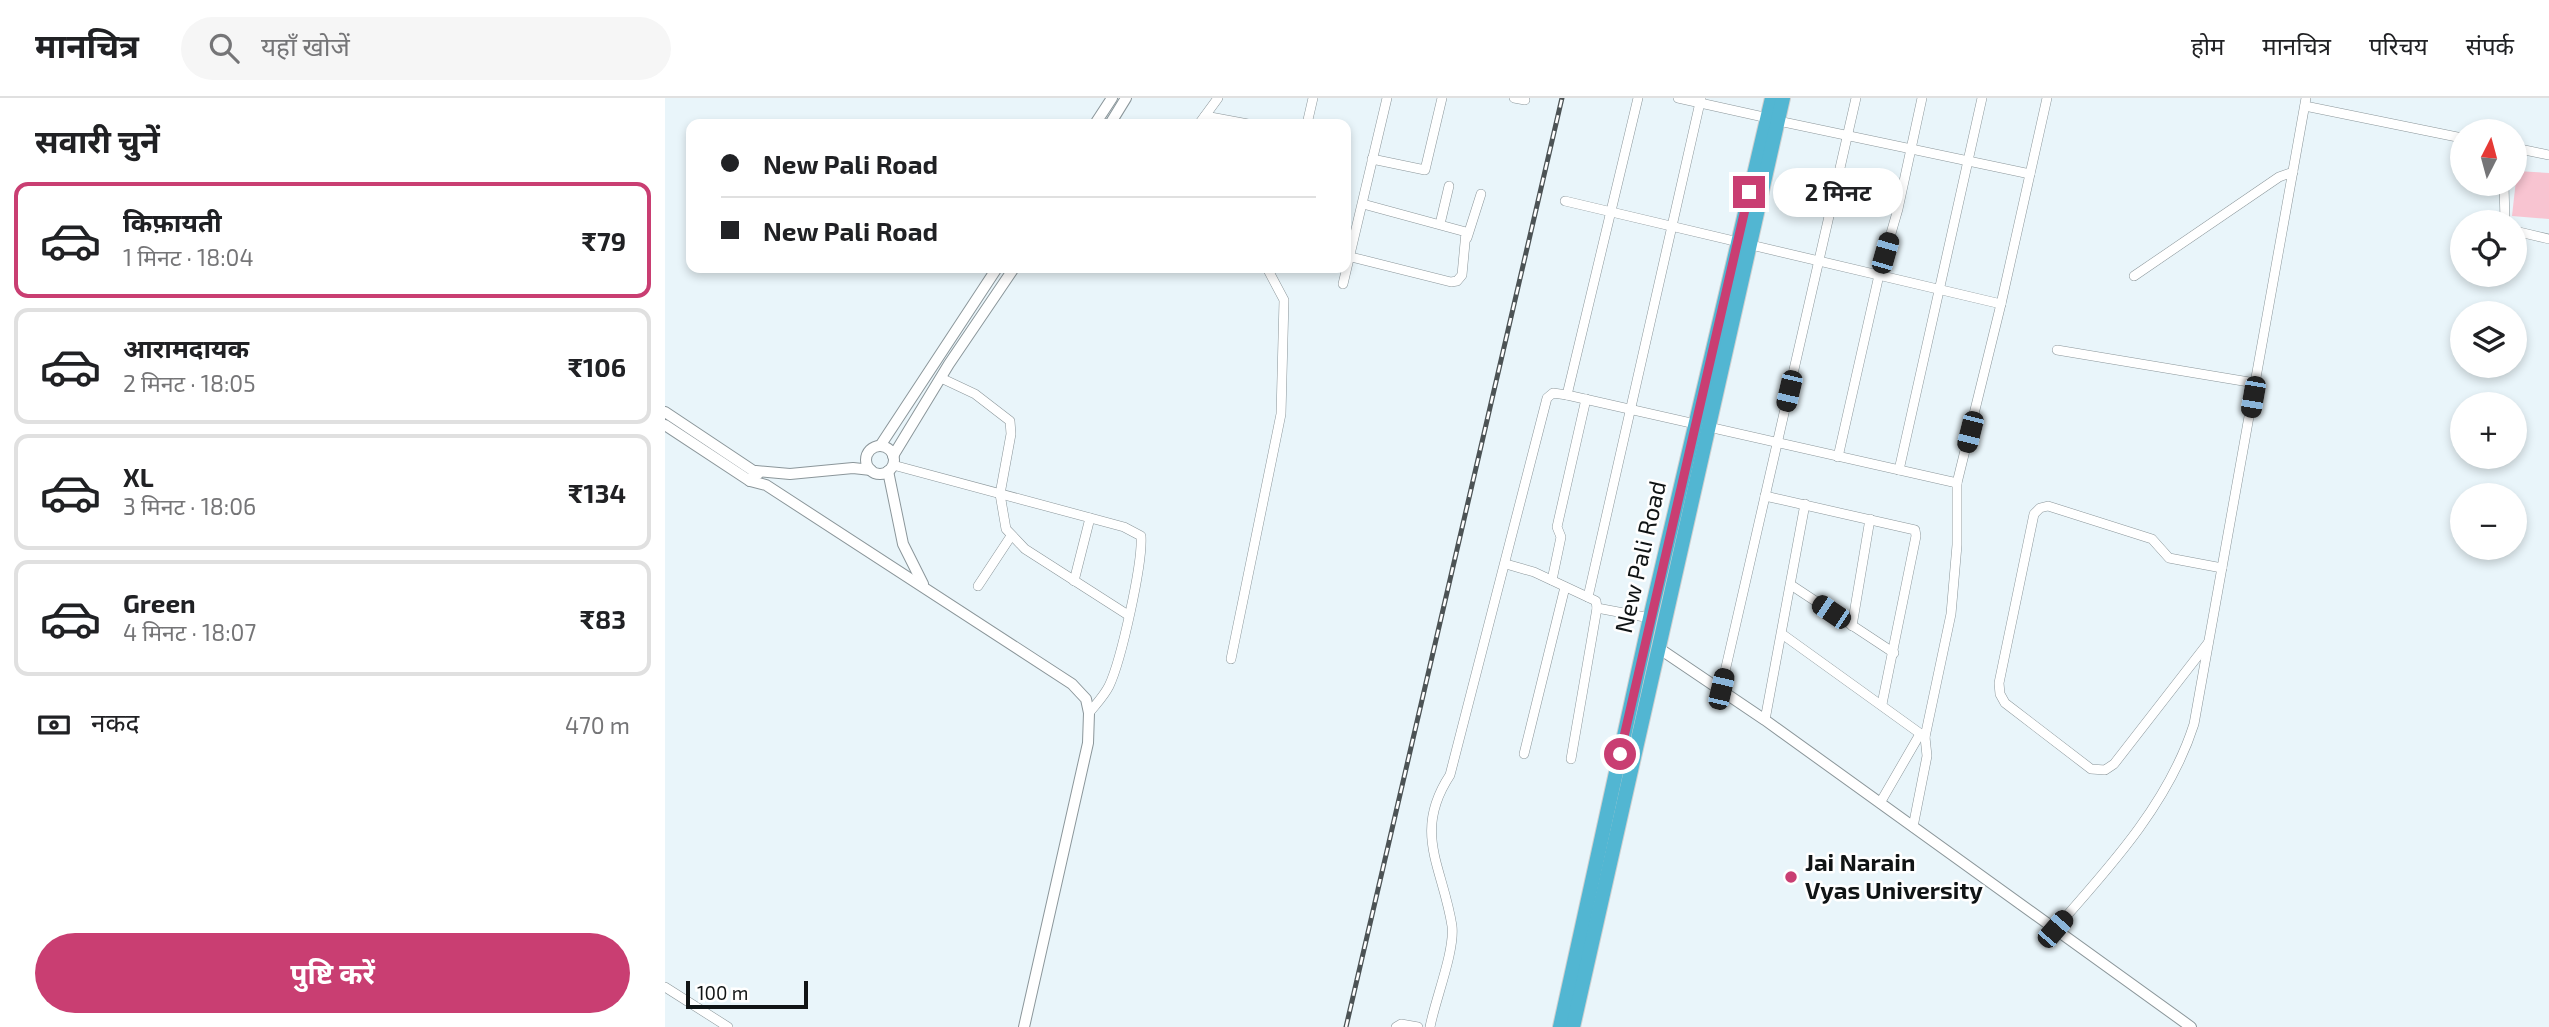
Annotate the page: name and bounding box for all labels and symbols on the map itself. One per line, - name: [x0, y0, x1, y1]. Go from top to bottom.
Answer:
- north arrow: [2450, 119, 2527, 196]
- callout: 2 मिनट: [1773, 168, 1903, 217]
- route end: [1733, 176, 1765, 208]
- car: [1870, 230, 1901, 276]
- car: [1775, 368, 1804, 414]
- car: [2240, 374, 2267, 420]
- car: [1955, 409, 1986, 455]
- street label: New Pali Road: [1608, 478, 1671, 636]
- car: [1808, 592, 1855, 632]
- car: [1707, 666, 1736, 712]
- route start: [1604, 738, 1636, 770]
- place label: Jai Narain Vyas University: [1805, 847, 1983, 904]
- marker: Jai Narain Vyas University: [1783, 869, 1799, 885]
- car: [2034, 906, 2077, 952]
- scale bar: [686, 978, 809, 1010]

